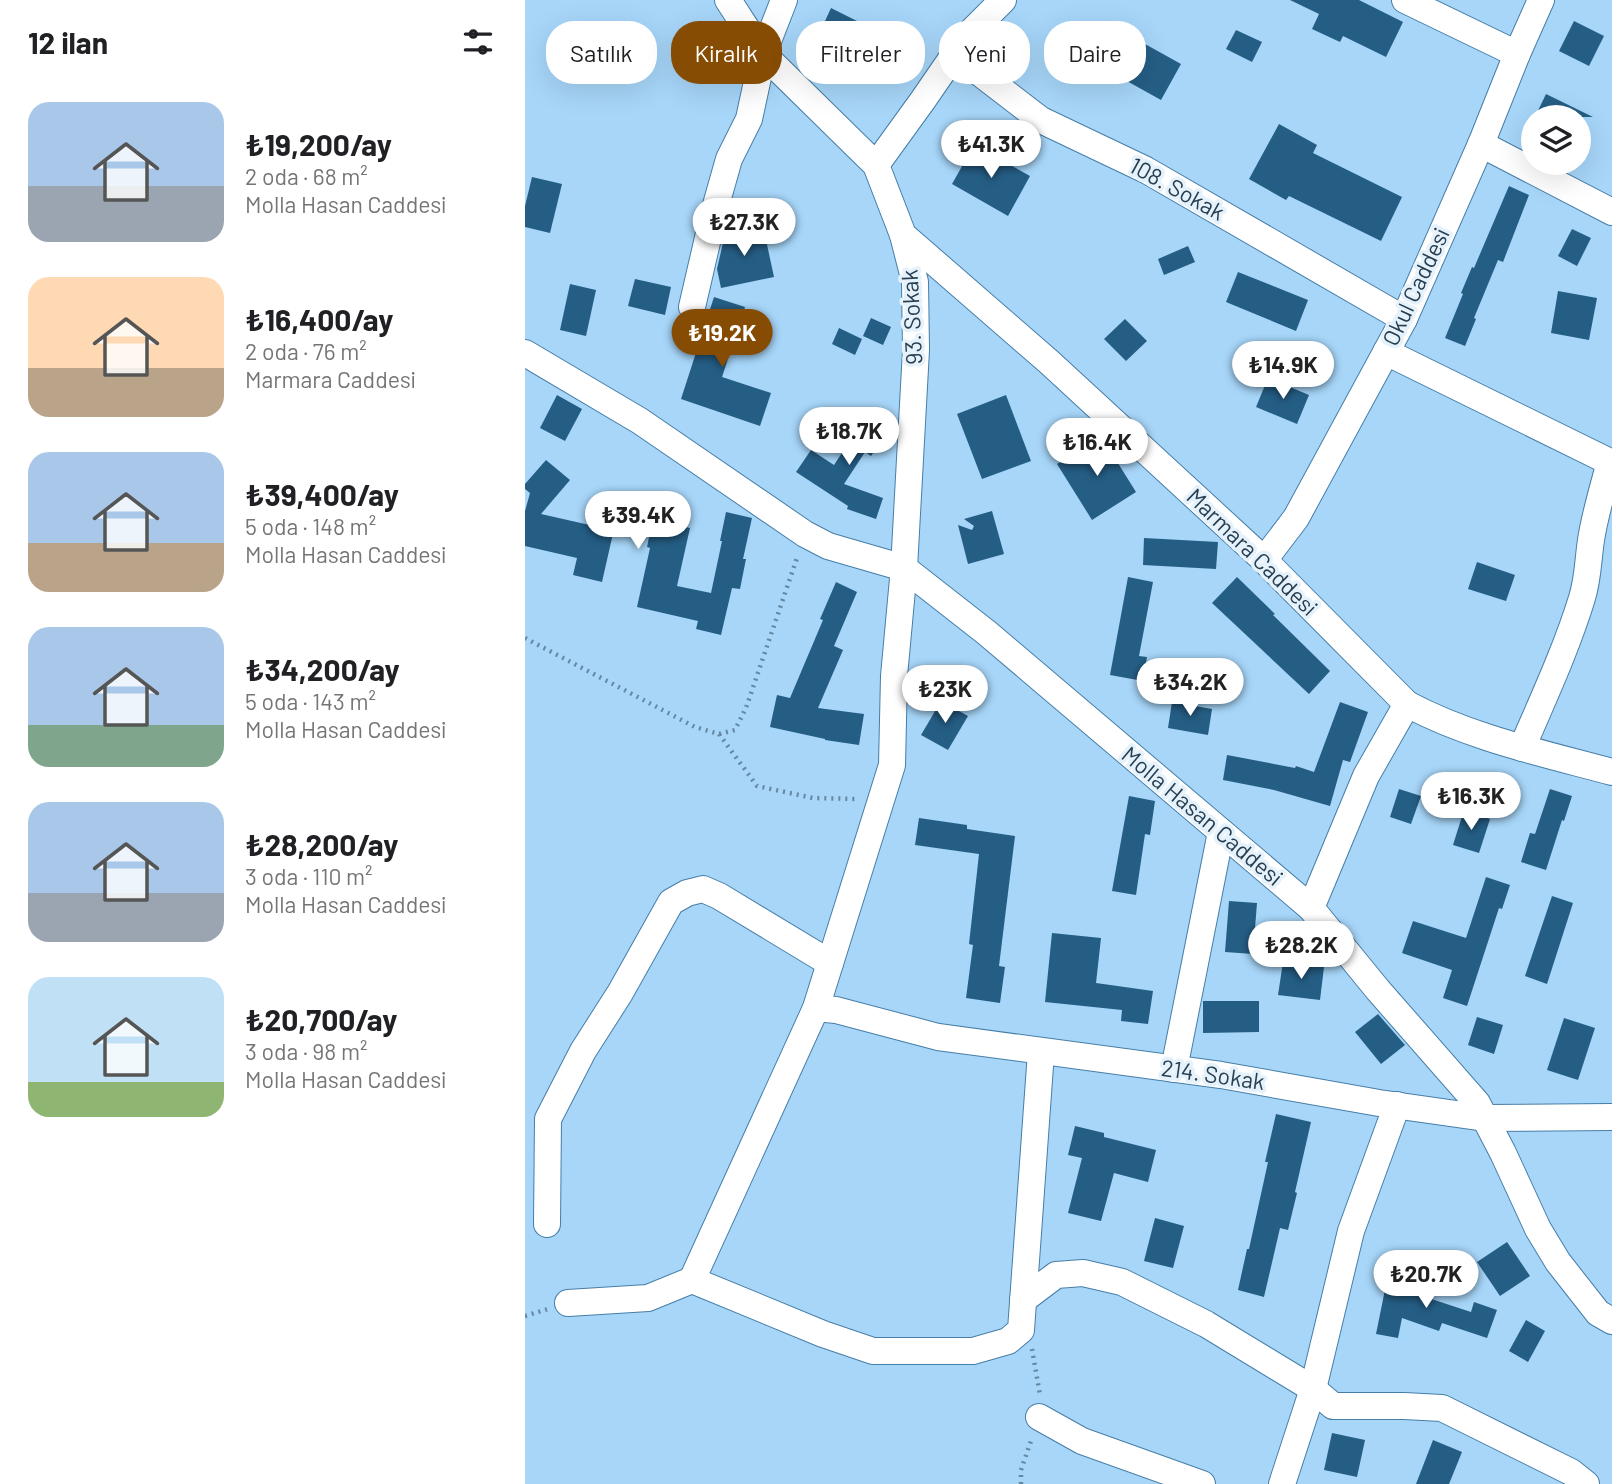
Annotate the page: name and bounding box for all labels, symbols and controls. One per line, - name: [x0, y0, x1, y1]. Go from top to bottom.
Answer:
- chip: Satılık: [546, 21, 657, 84]
- chip: Kiralık: [671, 21, 782, 84]
- chip: Filtreler: [796, 21, 925, 84]
- chip: Yeni: [939, 21, 1030, 84]
- chip: Daire: [1044, 21, 1146, 84]
- icon: filters: [459, 23, 497, 61]
- text: 12 ilan: [28, 24, 108, 60]
- map controls: [1521, 105, 1591, 175]
- button: layers: [1521, 105, 1591, 175]
- pin: ₺41.3K: [934, 120, 1048, 180]
- text: ₺19,200/ay: [245, 126, 392, 162]
- text: ₺41.3K: [957, 129, 1025, 157]
- icon: home: [84, 130, 168, 214]
- street label: 108. Sokak: [1125, 151, 1230, 226]
- text: 2 oda · 68 m²: [245, 162, 368, 190]
- text: Molla Hasan Caddesi: [245, 190, 446, 218]
- pin: ₺27.3K: [687, 198, 801, 258]
- text: ₺27.3K: [709, 207, 779, 235]
- street label: Okul Caddesi: [1376, 223, 1455, 350]
- street label: 93. Sokak: [895, 269, 927, 365]
- text: ₺16,400/ay: [245, 301, 393, 337]
- icon: home: [84, 305, 168, 389]
- pin: ₺19.2K: [665, 310, 779, 369]
- text: ₺19.2K: [688, 318, 756, 346]
- text: 2 oda · 76 m²: [245, 337, 367, 365]
- pin: ₺14.9K: [1226, 342, 1340, 401]
- text: ₺14.9K: [1248, 350, 1318, 378]
- text: Marmara Caddesi: [245, 365, 416, 393]
- pin: ₺18.7K: [792, 407, 906, 467]
- text: ₺18.7K: [815, 416, 883, 444]
- pin: ₺16.4K: [1040, 419, 1154, 478]
- text: ₺16.4K: [1062, 427, 1132, 455]
- text: ₺39,400/ay: [245, 476, 399, 512]
- icon: home: [84, 480, 168, 564]
- street label: Marmara Caddesi: [1182, 482, 1324, 621]
- pin: ₺39.4K: [581, 491, 695, 551]
- text: ₺39.4K: [601, 500, 675, 528]
- text: 5 oda · 148 m²: [245, 512, 376, 540]
- text: Molla Hasan Caddesi: [245, 540, 446, 568]
- text: ₺34,200/ay: [245, 651, 400, 687]
- icon: home: [84, 655, 168, 739]
- pin: ₺34.2K: [1133, 658, 1247, 718]
- pin: ₺23K: [904, 666, 986, 725]
- text: ₺34.2K: [1153, 667, 1227, 695]
- text: ₺23K: [918, 674, 972, 702]
- text: 5 oda · 143 m²: [245, 687, 376, 715]
- text: Molla Hasan Caddesi: [245, 715, 446, 743]
- street label: Molla Hasan Caddesi: [1117, 740, 1289, 891]
- pin: ₺16.3K: [1414, 772, 1528, 832]
- text: ₺16.3K: [1437, 781, 1505, 809]
- text: ₺28,200/ay: [245, 826, 398, 862]
- icon: home: [84, 830, 168, 914]
- text: 3 oda · 110 m²: [245, 862, 373, 890]
- text: Molla Hasan Caddesi: [245, 890, 446, 918]
- pin: ₺28.2K: [1244, 922, 1358, 981]
- text: ₺28.2K: [1264, 930, 1338, 958]
- text: ₺20,700/ay: [245, 1001, 397, 1037]
- icon: home: [84, 1005, 168, 1089]
- text: 3 oda · 98 m²: [245, 1037, 367, 1065]
- street label: 214. Sokak: [1160, 1053, 1267, 1095]
- text: Molla Hasan Caddesi: [245, 1065, 446, 1093]
- pin: ₺20.7K: [1369, 1250, 1483, 1310]
- text: ₺20.7K: [1390, 1259, 1462, 1287]

